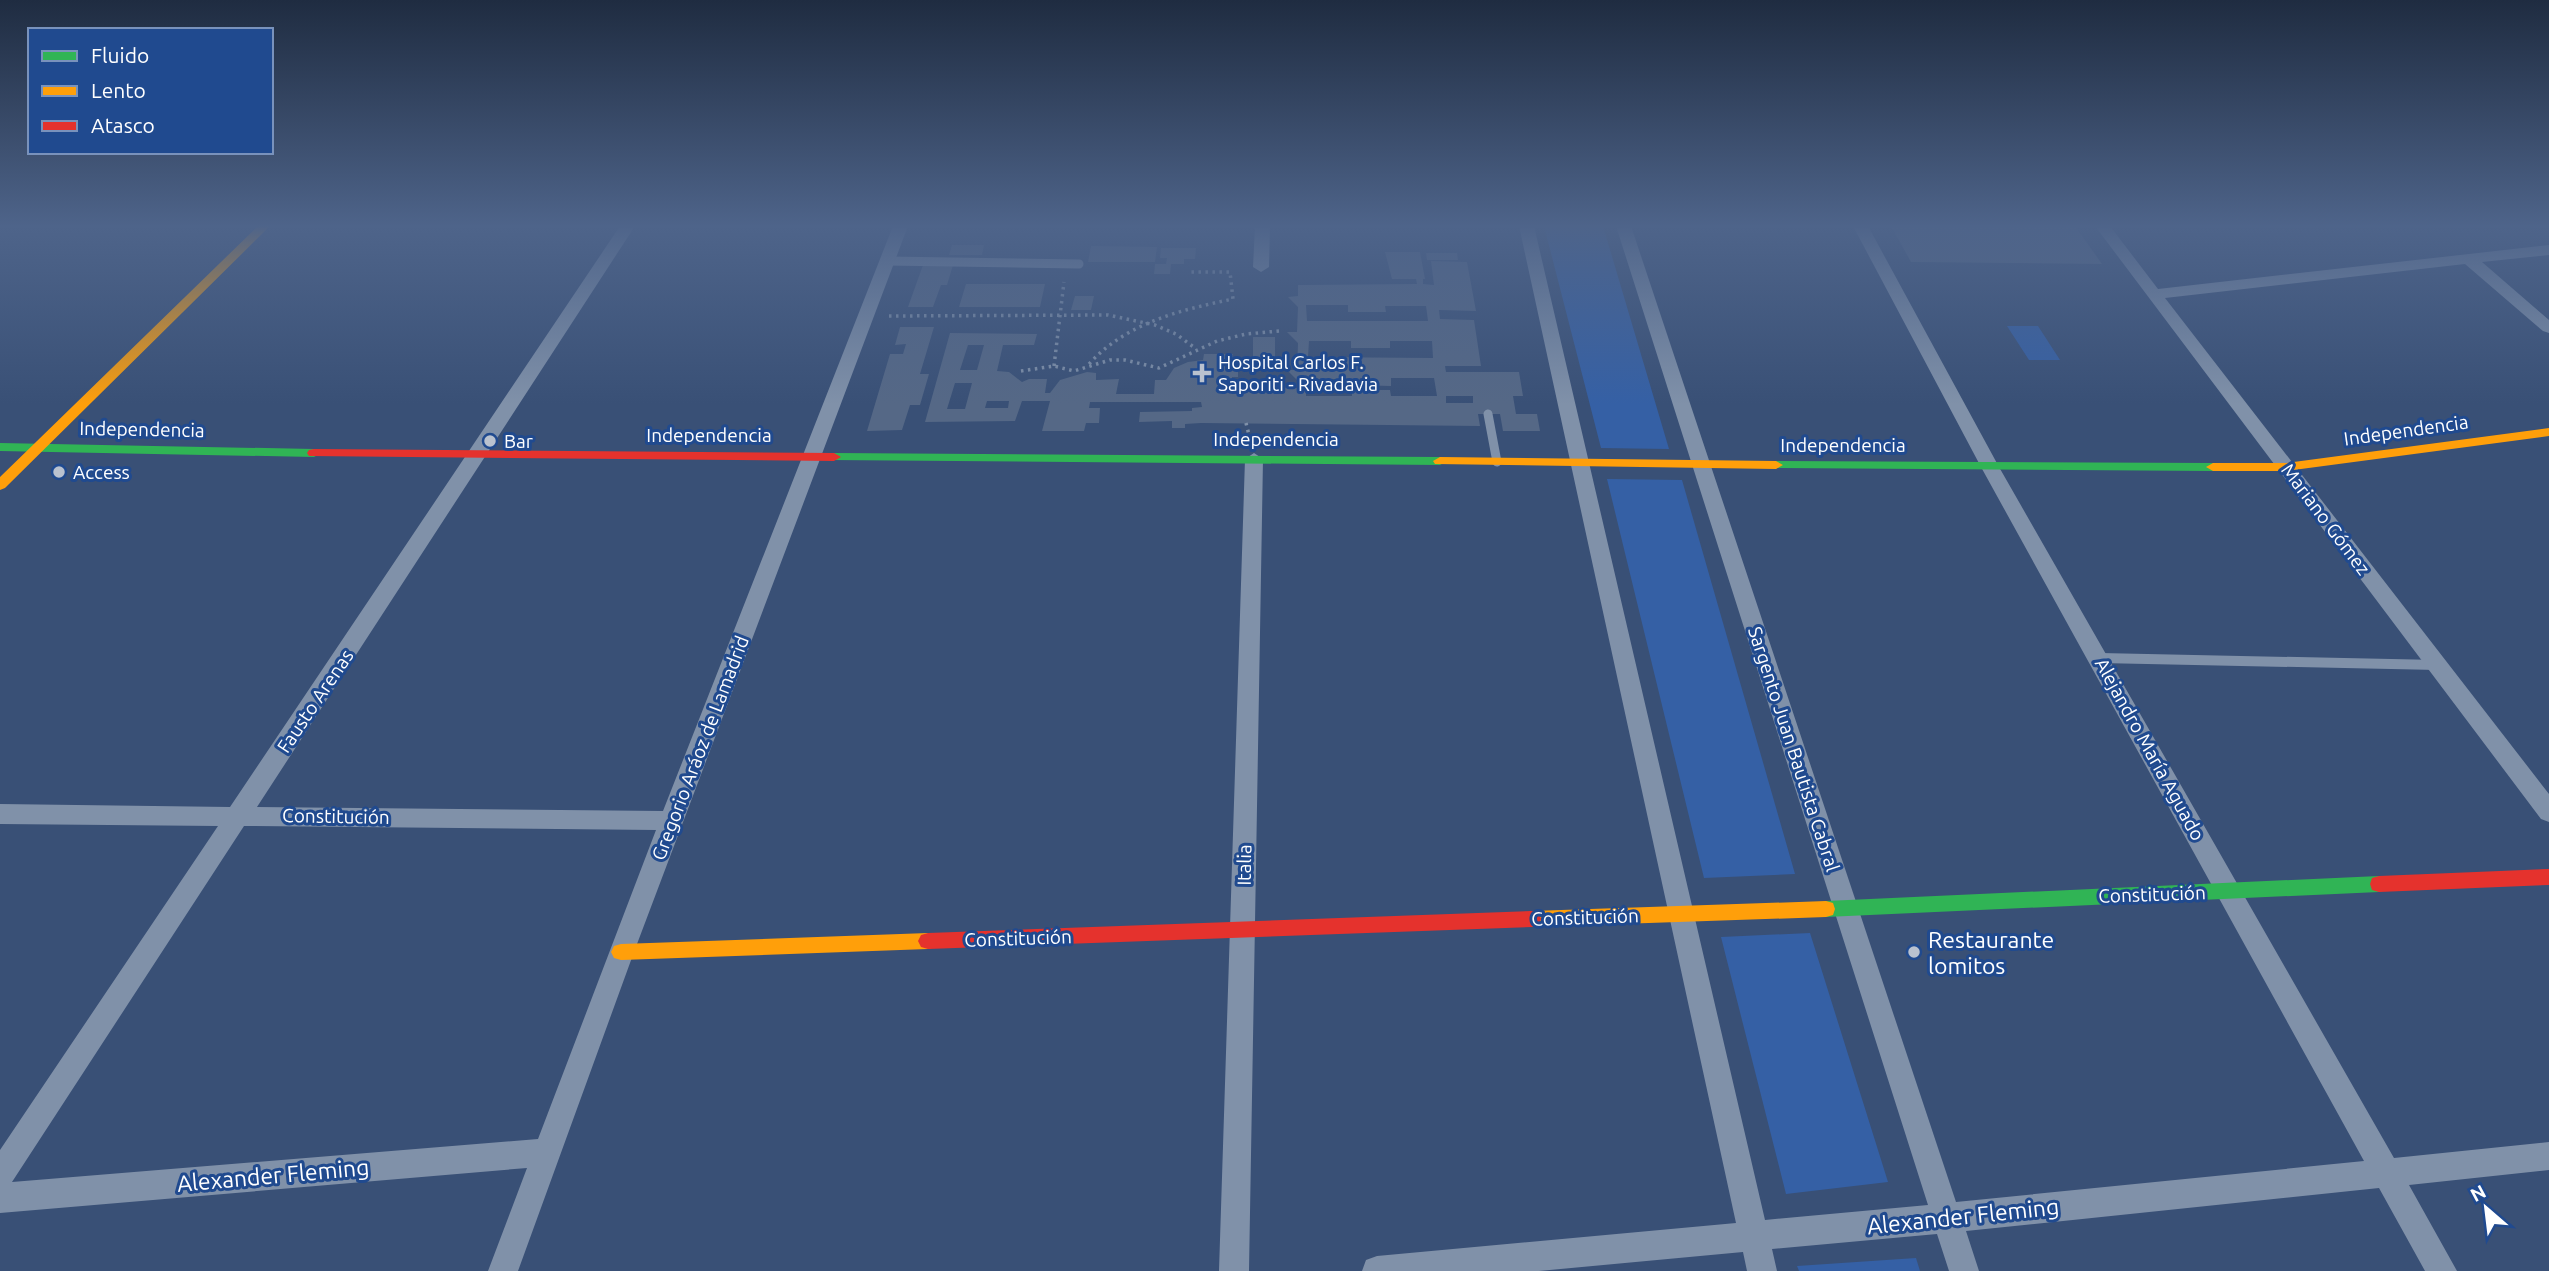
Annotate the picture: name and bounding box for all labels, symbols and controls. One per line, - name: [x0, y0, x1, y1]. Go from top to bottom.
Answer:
- legend: [28, 28, 273, 154]
- text: Fluido: [91, 43, 149, 67]
- text: Lento: [91, 78, 146, 102]
- text: Atasco: [91, 113, 155, 137]
- place label: Hospital Carlos F. Saporiti - Rivadavia: [1218, 351, 1378, 395]
- marker: Hospital Carlos F. Saporiti - Rivadavia: [1192, 363, 1212, 383]
- street label: Independencia: [2342, 410, 2470, 450]
- street label: Independencia: [79, 417, 205, 441]
- street label: Independencia: [646, 424, 772, 446]
- street label: Independencia: [1213, 428, 1339, 450]
- place label: Bar: [504, 430, 533, 452]
- marker: Bar: [482, 433, 498, 449]
- street label: Independencia: [1780, 434, 1906, 456]
- street label: Mariano Gómez: [2277, 459, 2375, 579]
- place label: Access: [73, 461, 130, 483]
- marker: Access: [51, 464, 67, 480]
- street label: Sargento Juan Bautista Cabral: [1744, 624, 1844, 874]
- street label: Gregorio Aráoz de Lamadrid: [647, 633, 753, 863]
- street label: Fausto Arenas: [272, 645, 358, 757]
- street label: Alejandro María Aguado: [2091, 654, 2209, 844]
- street label: Constitución: [282, 804, 390, 828]
- street label: Italia: [1233, 844, 1255, 886]
- street label: Constitución: [2098, 881, 2206, 907]
- street label: Constitución: [1531, 904, 1639, 930]
- street label: Constitución: [964, 925, 1072, 951]
- place label: Restaurante lomitos: [1928, 927, 2054, 978]
- marker: Restaurante lomitos: [1906, 944, 1922, 960]
- street label: Alexander Fleming: [176, 1154, 370, 1196]
- north arrow: [2451, 1173, 2521, 1243]
- text: N: [2467, 1180, 2489, 1206]
- street label: Alexander Fleming: [1866, 1193, 2060, 1239]

